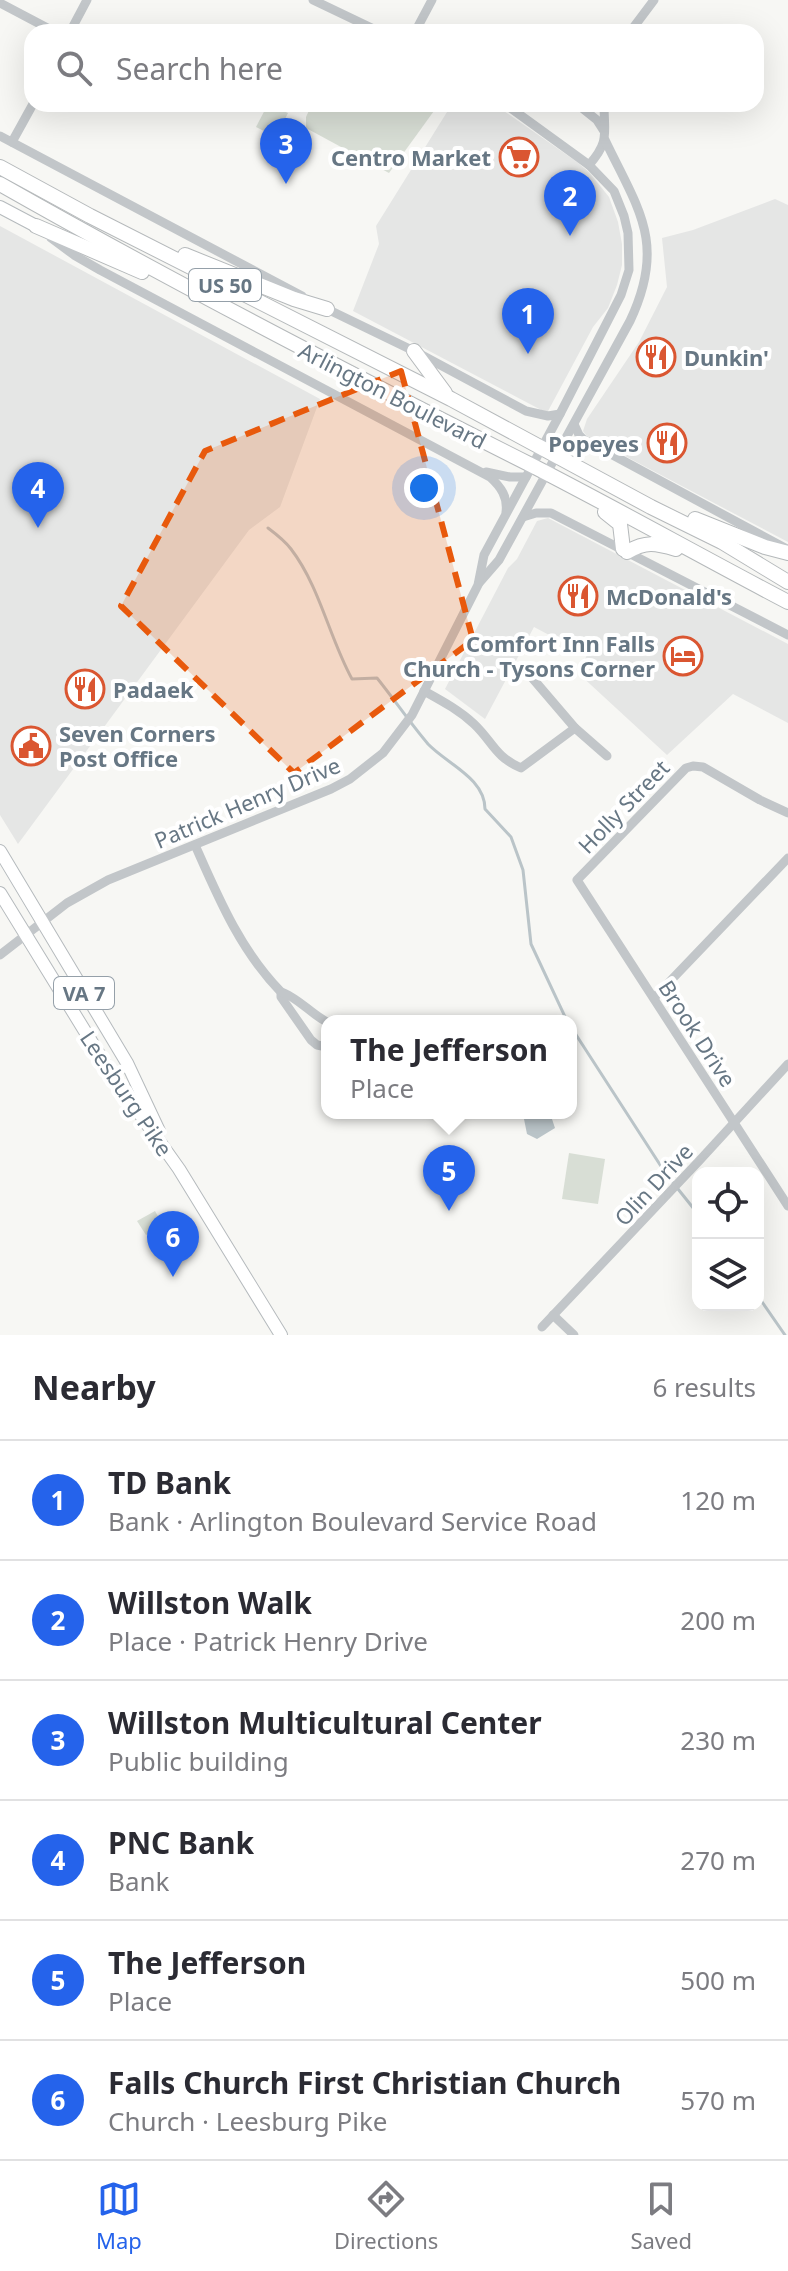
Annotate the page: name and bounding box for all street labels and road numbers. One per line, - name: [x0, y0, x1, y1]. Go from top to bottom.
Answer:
- road number: US 50: [189, 269, 261, 301]
- street label: Arlington Boulevard: [294, 335, 492, 455]
- street label: Patrick Henry Drive: [149, 749, 345, 855]
- street label: Holly Street: [571, 753, 675, 859]
- street label: Brook Drive: [652, 974, 744, 1092]
- road number: VA 7: [54, 977, 114, 1009]
- street label: Leesburg Pike: [74, 1024, 180, 1162]
- street label: Olin Drive: [607, 1136, 699, 1232]

